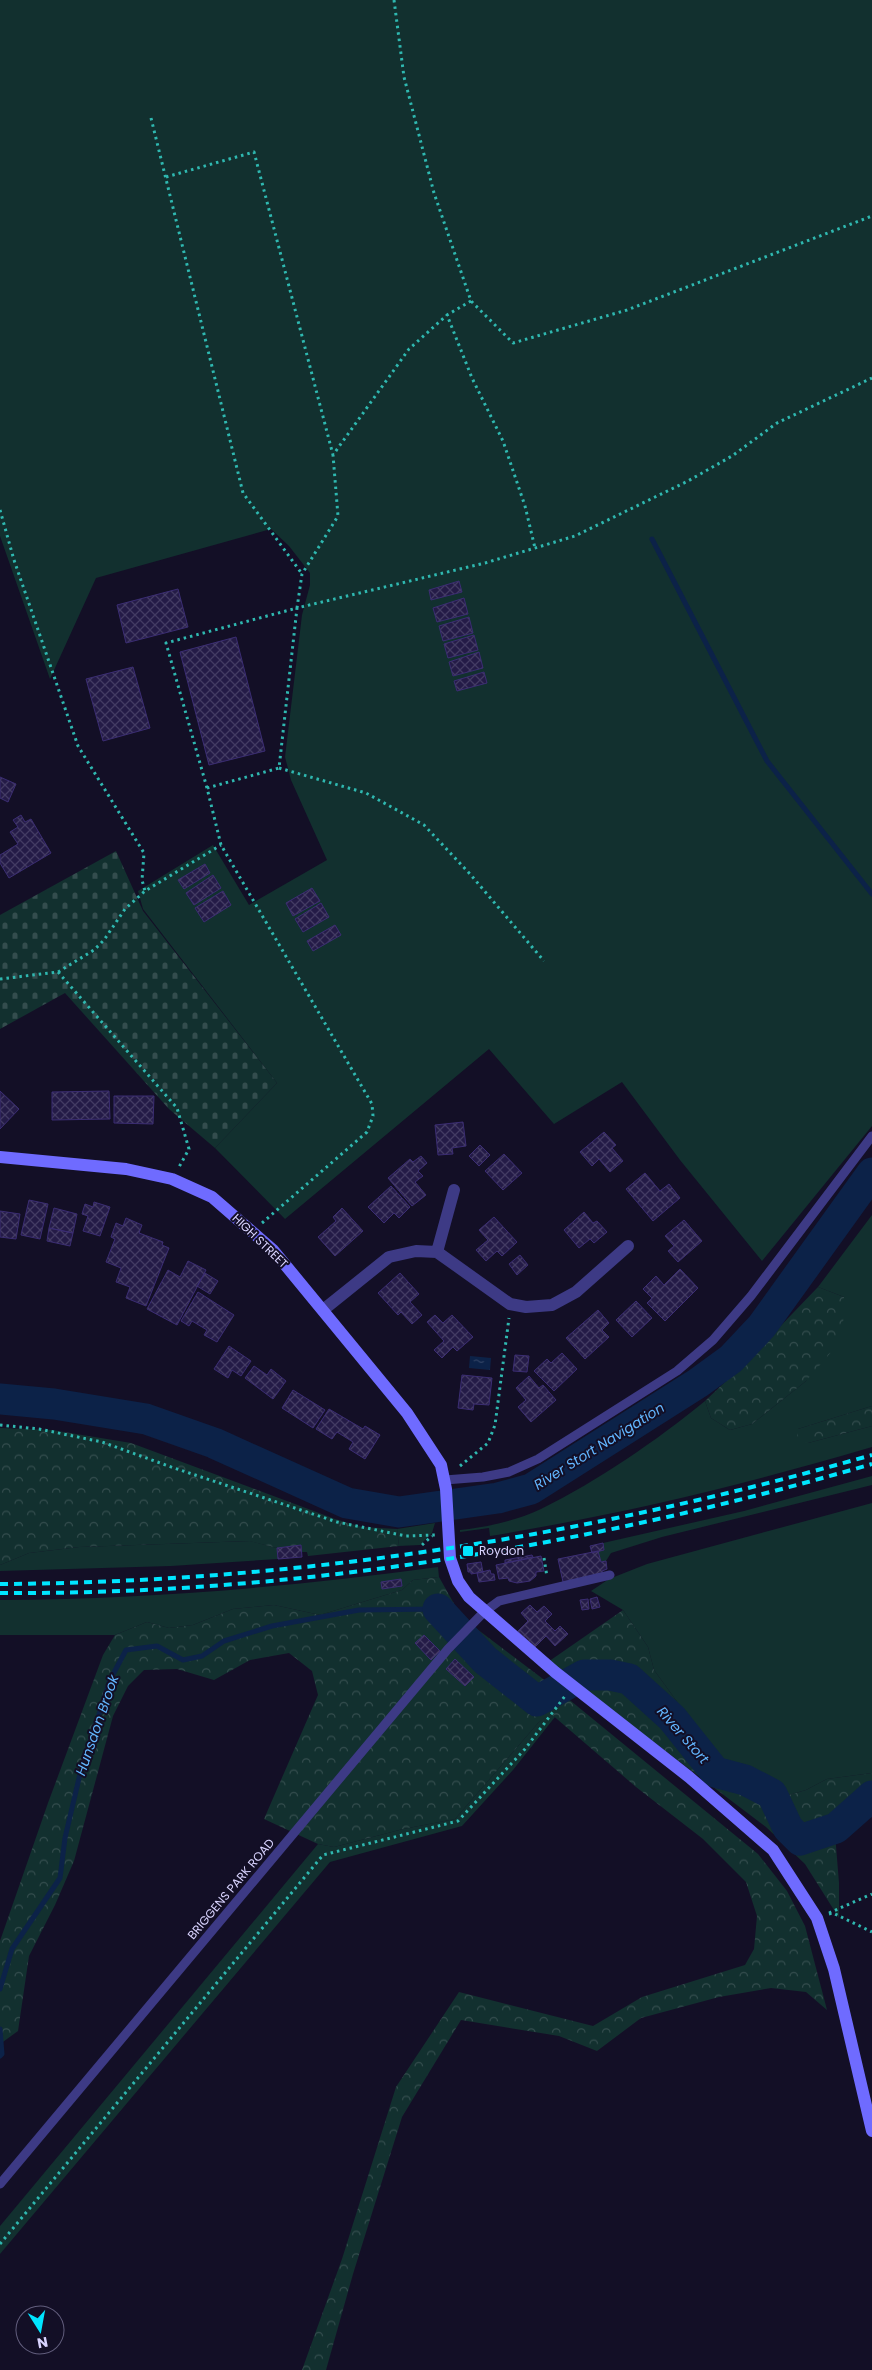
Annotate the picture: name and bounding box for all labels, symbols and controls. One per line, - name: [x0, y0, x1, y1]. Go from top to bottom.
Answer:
- street label: HIGH STREET: [229, 1210, 292, 1272]
- water label: River Stort Navigation: [530, 1398, 668, 1494]
- place label: Roydon: [479, 1542, 524, 1559]
- marker: Roydon: [461, 1544, 475, 1558]
- water label: Hunsdon Brook: [70, 1671, 124, 1778]
- water label: River Stort: [652, 1702, 714, 1769]
- street label: BRIGGENS PARK ROAD: [183, 1835, 278, 1943]
- north arrow: [15, 2305, 65, 2355]
- text: N: [35, 2332, 50, 2354]

